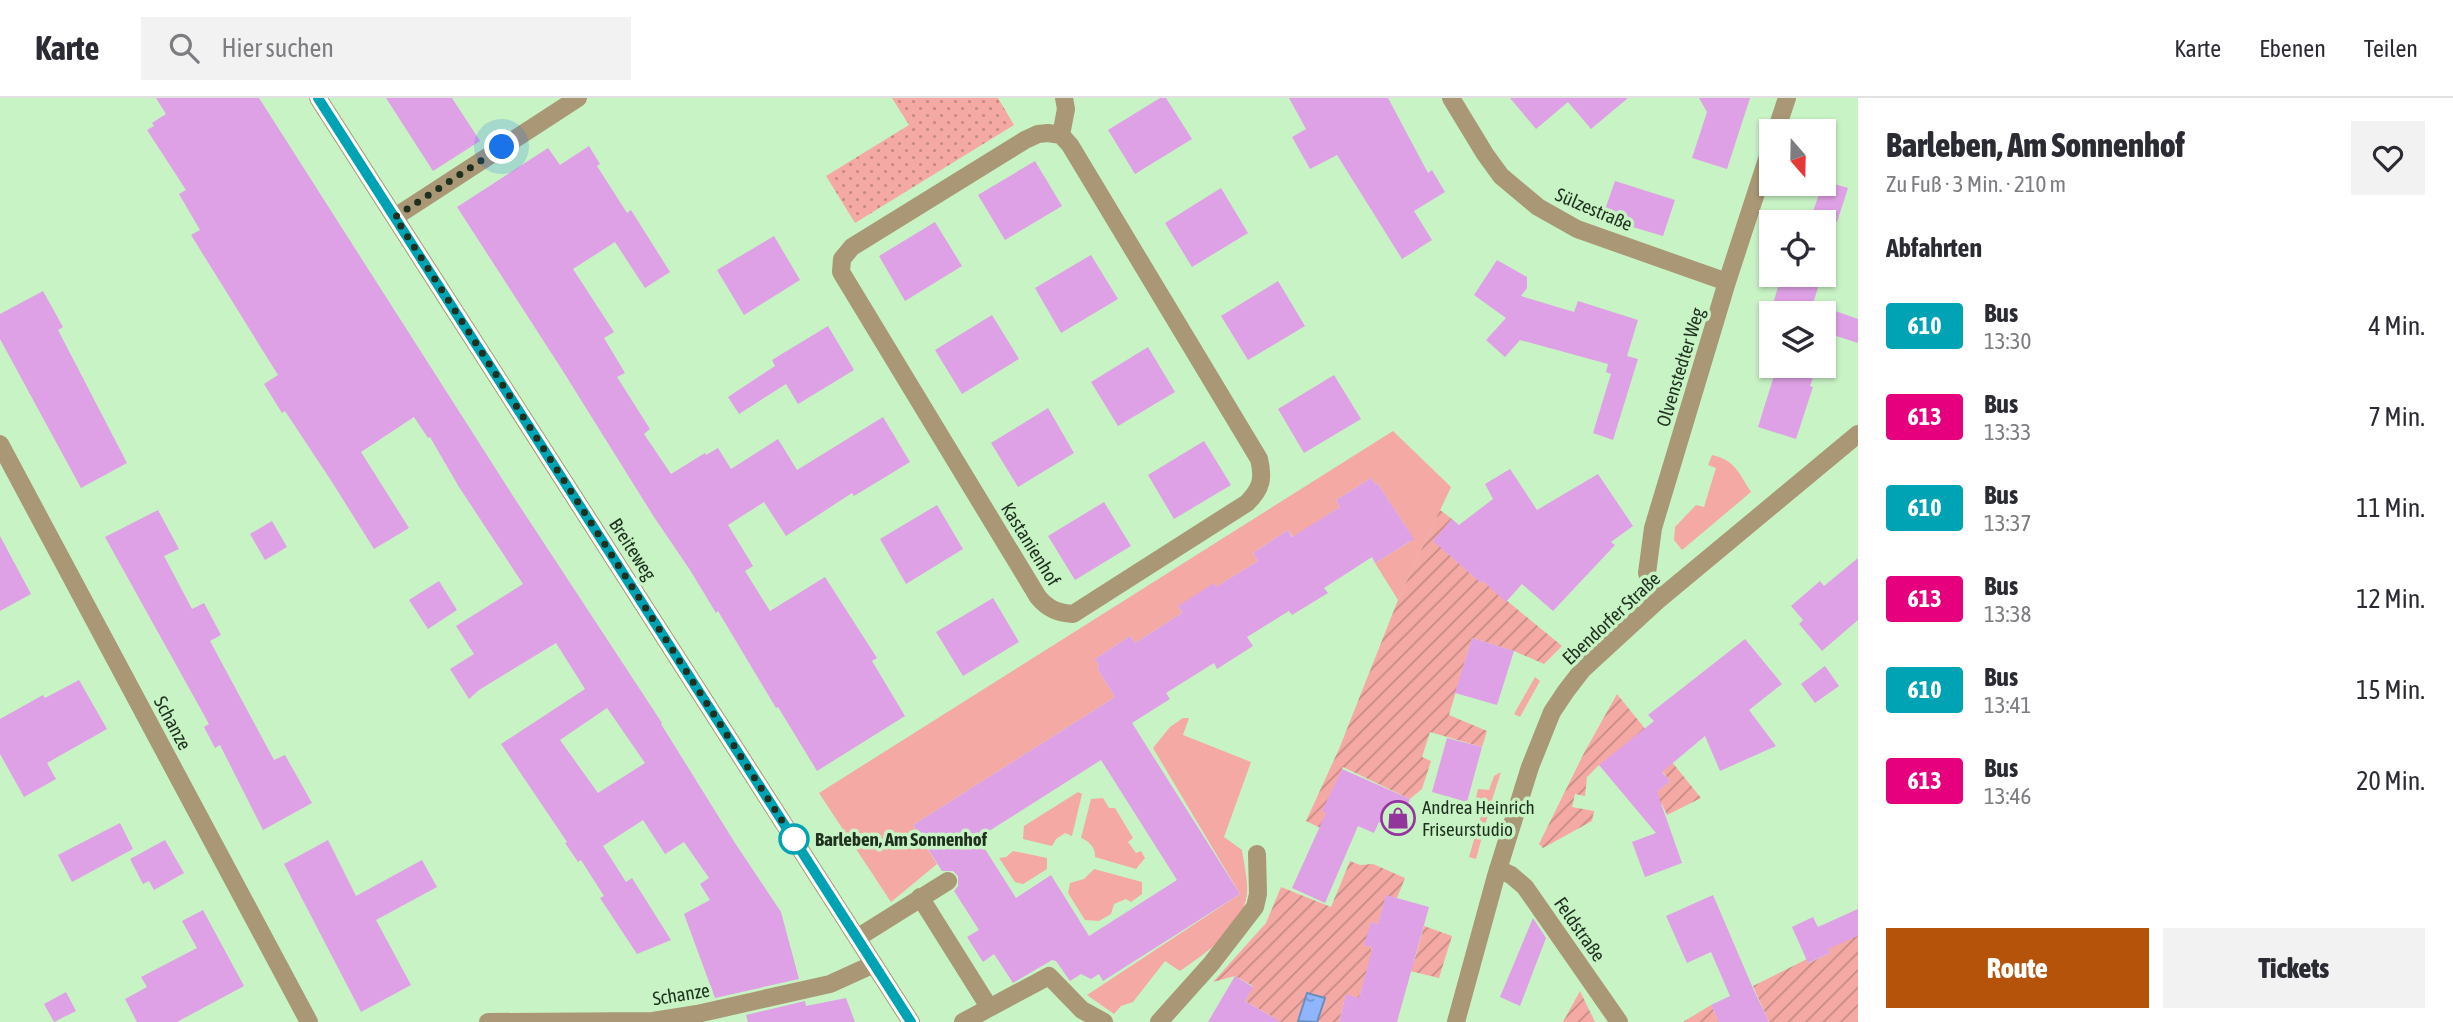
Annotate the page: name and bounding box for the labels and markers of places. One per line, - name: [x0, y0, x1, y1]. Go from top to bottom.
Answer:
- place label: Andrea Heinrich Friseurstudio: [1422, 796, 1535, 840]
- shop icon: Andrea Heinrich Friseurstudio: [1379, 799, 1417, 837]
- marker: Barleben, Am Sonnenhof: [779, 824, 809, 854]
- place label: Barleben, Am Sonnenhof: [815, 828, 988, 850]

